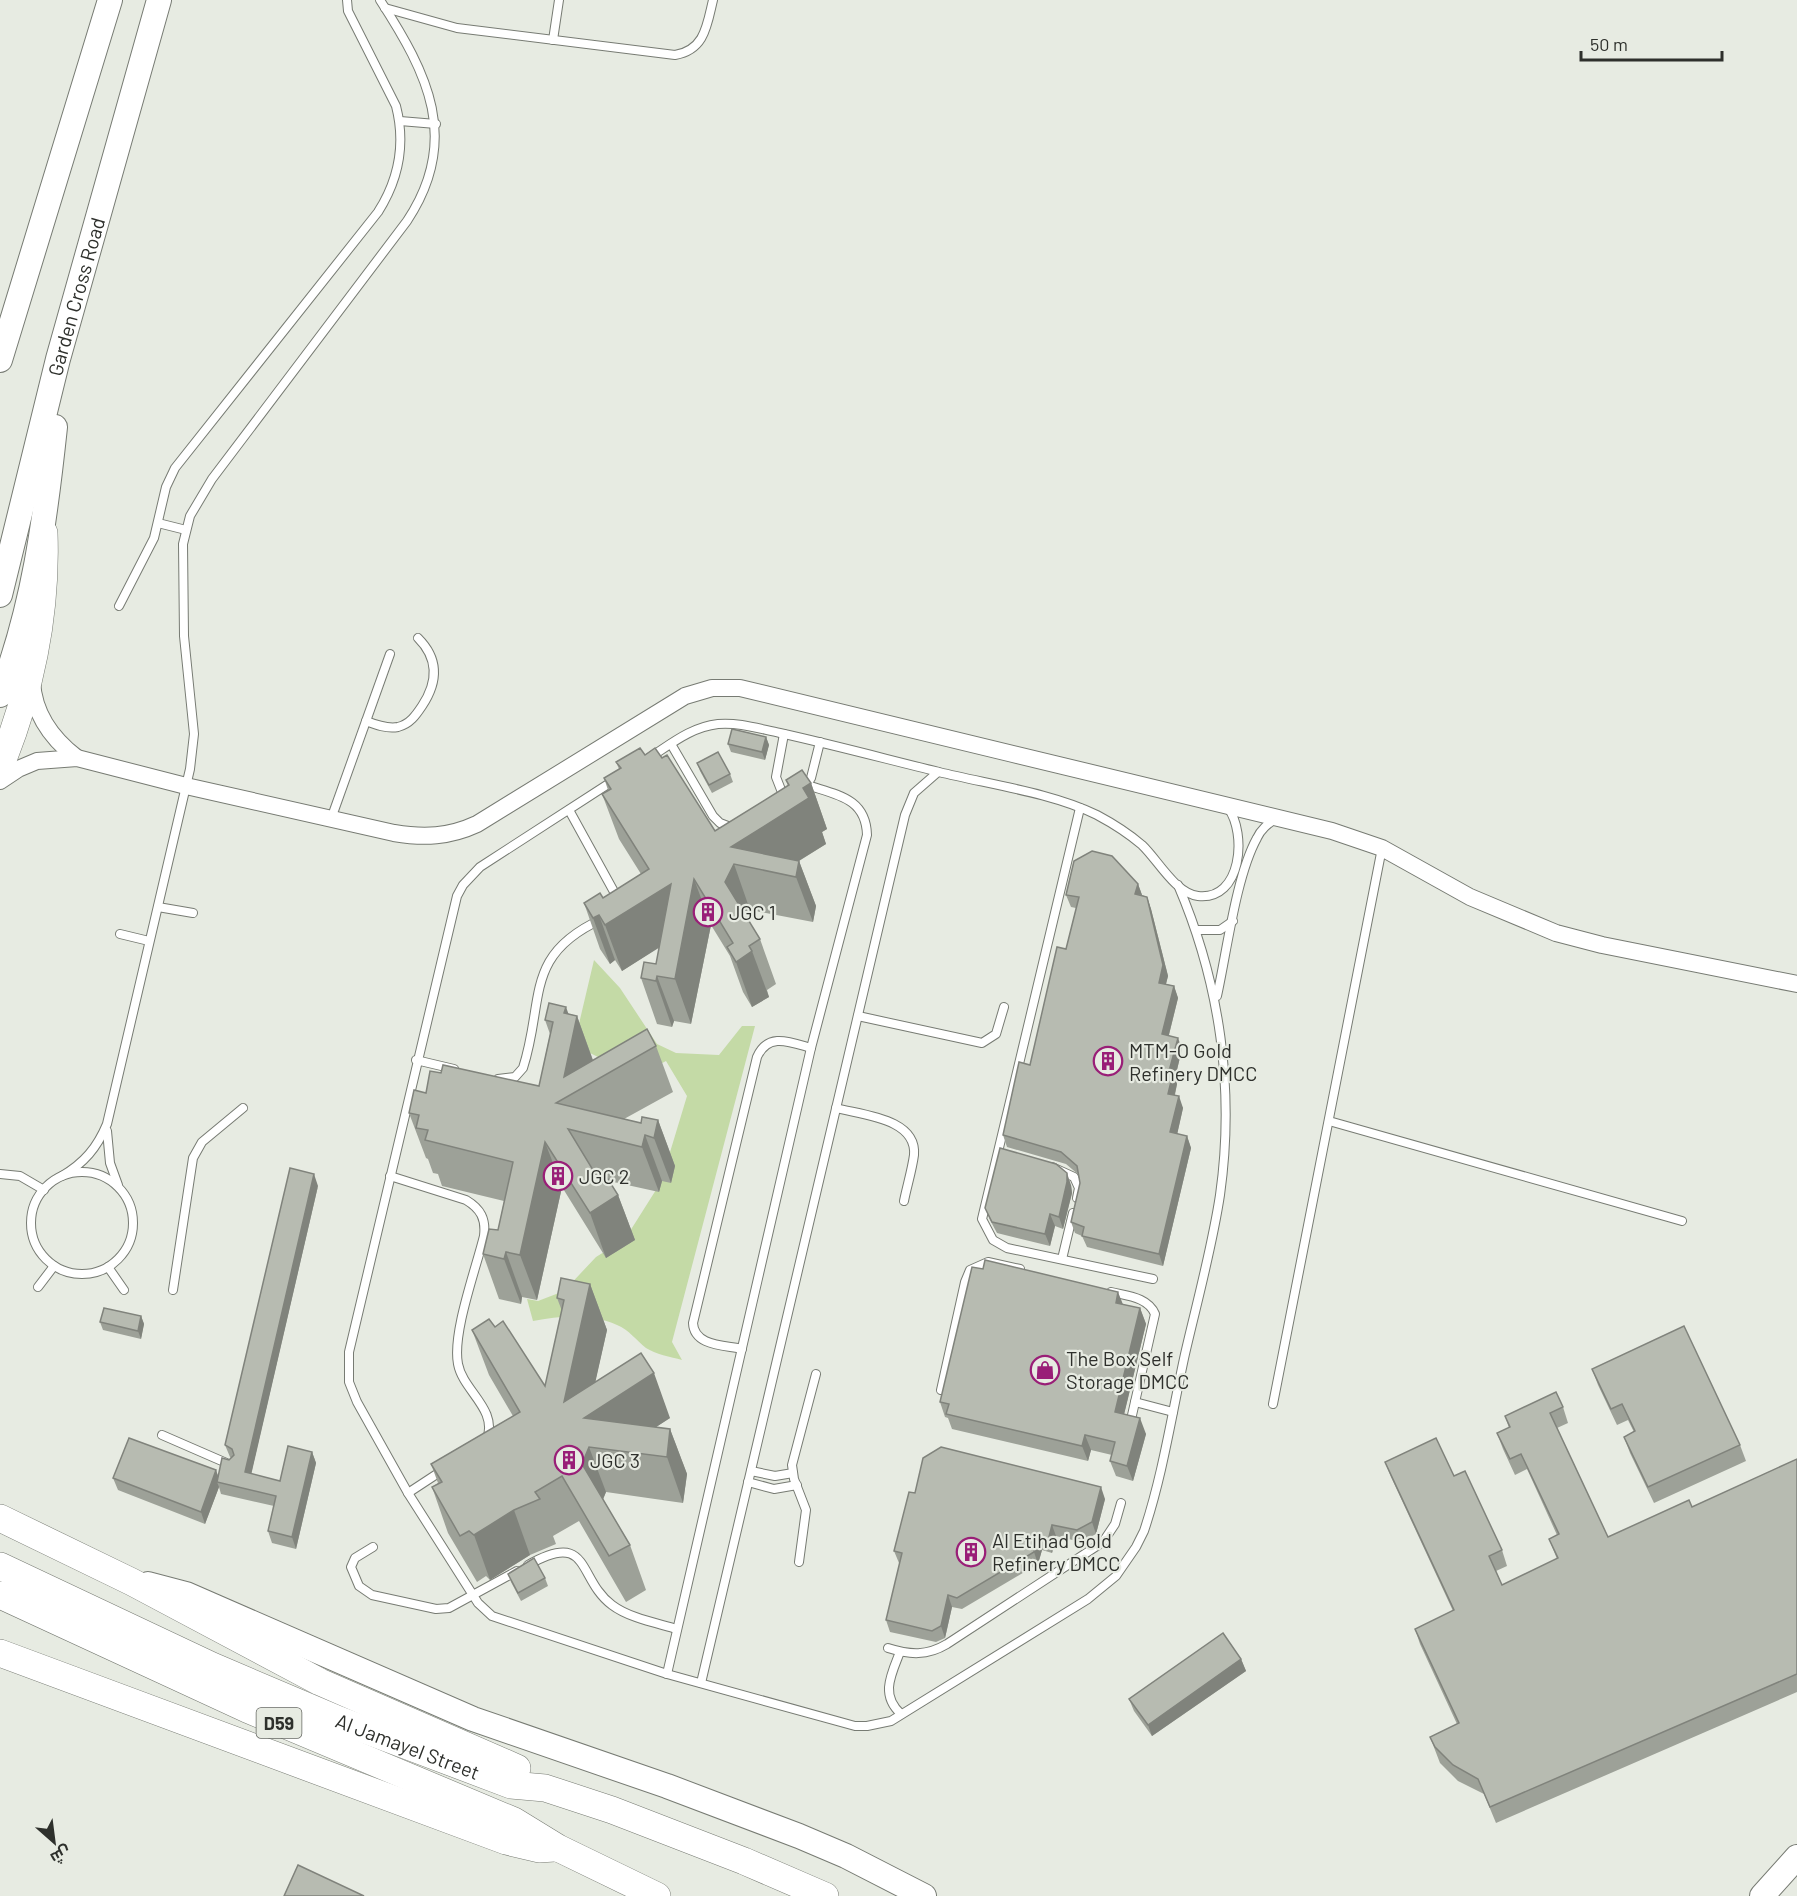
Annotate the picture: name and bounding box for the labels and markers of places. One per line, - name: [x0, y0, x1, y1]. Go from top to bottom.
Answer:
- building icon: JGC 1: [692, 896, 724, 928]
- place label: JGC 1: [729, 900, 776, 924]
- place label: MTM-O Gold Refinery DMCC: [1129, 1038, 1257, 1085]
- building icon: MTM-O Gold Refinery DMCC: [1092, 1045, 1124, 1077]
- building icon: JGC 2: [542, 1160, 574, 1192]
- place label: JGC 2: [579, 1164, 629, 1188]
- place label: The Box Self Storage DMCC: [1066, 1346, 1189, 1393]
- shop icon: The Box Self Storage DMCC: [1029, 1354, 1061, 1386]
- building icon: JGC 3: [553, 1444, 585, 1476]
- place label: JGC 3: [590, 1448, 640, 1472]
- place label: Al Etihad Gold Refinery DMCC: [992, 1528, 1120, 1575]
- building icon: Al Etihad Gold Refinery DMCC: [955, 1536, 987, 1568]

